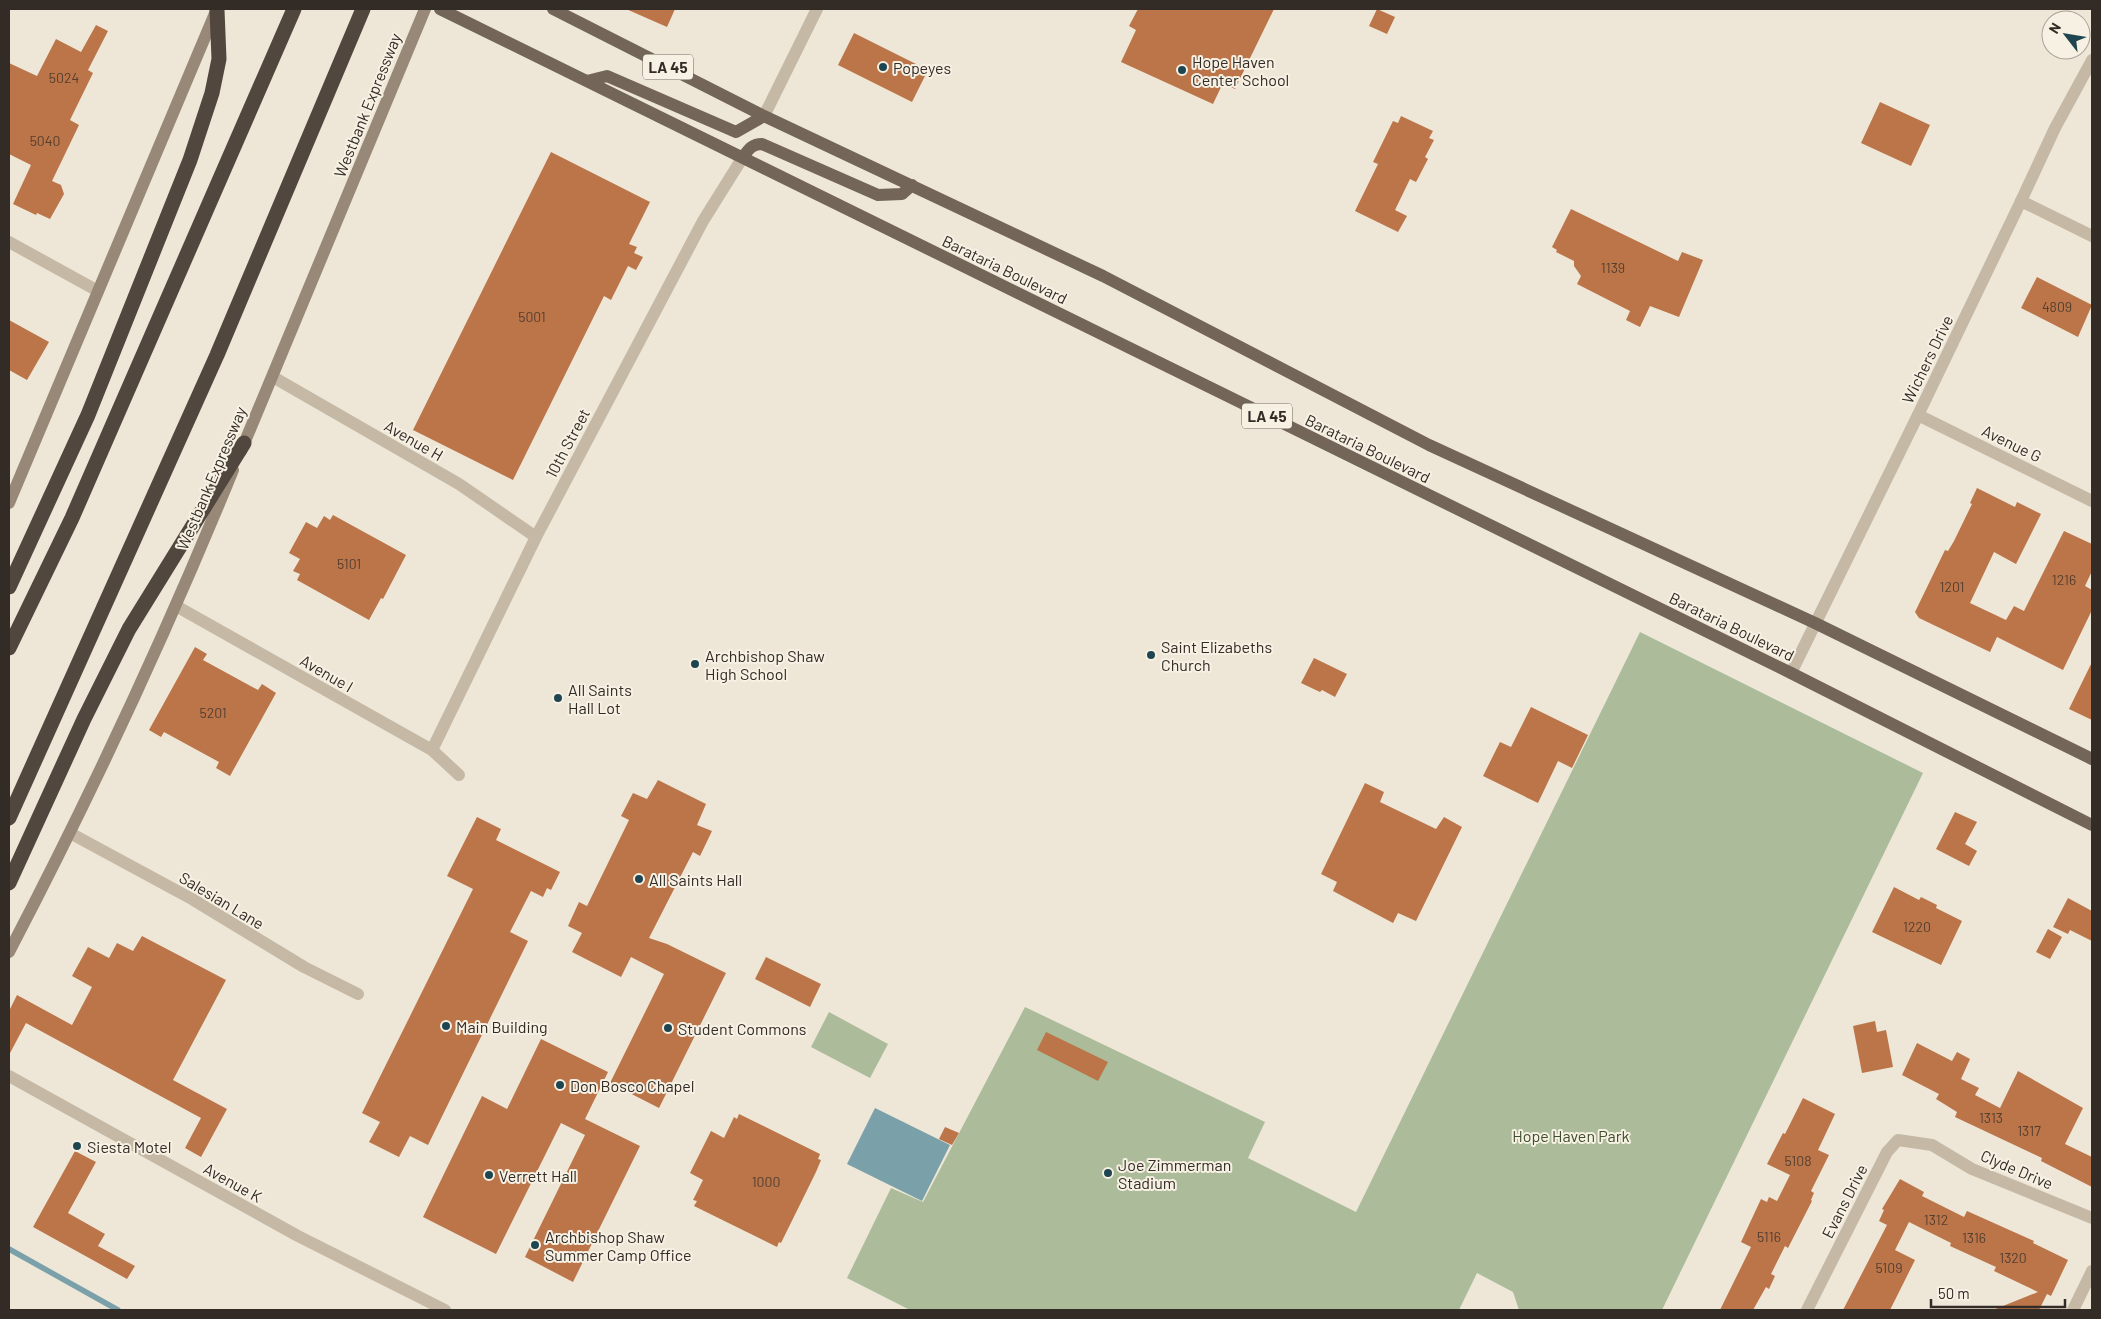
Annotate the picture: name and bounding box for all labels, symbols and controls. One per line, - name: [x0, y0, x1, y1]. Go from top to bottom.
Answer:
- north arrow: [2041, 10, 2091, 60]
- text: N: [2045, 20, 2064, 36]
- street label: Westbank Expressway: [329, 30, 405, 180]
- place label: Hope Haven Center School: [1192, 52, 1289, 89]
- road number: LA 45: [643, 54, 693, 80]
- place label: Popeyes: [893, 58, 951, 77]
- marker: Popeyes: [877, 61, 889, 73]
- marker: Hope Haven Center School: [1176, 64, 1188, 76]
- house number: 5024: [49, 69, 79, 86]
- house number: 5040: [30, 132, 60, 149]
- street label: Barataria Boulevard: [939, 230, 1071, 308]
- house number: 1139: [1601, 259, 1625, 276]
- house number: 4809: [2042, 298, 2072, 315]
- house number: 5001: [518, 308, 546, 325]
- street label: Wichers Drive: [1897, 312, 1957, 406]
- street label: Westbank Expressway: [172, 403, 250, 552]
- road number: LA 45: [1242, 404, 1292, 428]
- street label: 10th Street: [541, 405, 593, 481]
- street label: Barataria Boulevard: [1302, 409, 1434, 487]
- street label: Avenue H: [381, 416, 447, 464]
- street label: Avenue G: [1979, 420, 2045, 466]
- house number: 5101: [337, 555, 361, 572]
- house number: 1216: [2052, 571, 2076, 588]
- house number: 1201: [1940, 578, 1964, 595]
- street label: Barataria Boulevard: [1666, 587, 1798, 665]
- place label: Saint Elizabeths Church: [1161, 637, 1272, 674]
- place label: Archbishop Shaw High School: [705, 646, 825, 683]
- marker: Saint Elizabeths Church: [1145, 649, 1157, 661]
- street label: Avenue I: [297, 650, 357, 696]
- marker: Archbishop Shaw High School: [689, 658, 701, 670]
- place label: All Saints Hall Lot: [568, 680, 632, 717]
- marker: All Saints Hall Lot: [552, 692, 564, 704]
- house number: 5201: [199, 704, 227, 721]
- street label: Salesian Lane: [176, 867, 268, 933]
- place label: All Saints Hall: [649, 870, 742, 889]
- marker: All Saints Hall: [633, 873, 645, 885]
- house number: 1220: [1903, 918, 1931, 935]
- place label: Main Building: [456, 1017, 548, 1036]
- place label: Student Commons: [678, 1019, 806, 1038]
- marker: Main Building: [440, 1020, 452, 1032]
- marker: Student Commons: [662, 1022, 674, 1034]
- place label: Don Bosco Chapel: [570, 1076, 695, 1095]
- marker: Don Bosco Chapel: [554, 1079, 566, 1091]
- house number: 1313: [1979, 1109, 2003, 1126]
- house number: 1317: [2017, 1122, 2041, 1139]
- park label: Hope Haven Park: [1512, 1126, 1630, 1145]
- place label: Siesta Motel: [87, 1137, 172, 1156]
- marker: Siesta Motel: [71, 1140, 83, 1152]
- street label: Clyde Drive: [1978, 1145, 2056, 1193]
- house number: 5108: [1785, 1152, 1811, 1169]
- place label: Joe Zimmerman Stadium: [1118, 1155, 1231, 1192]
- street label: Avenue K: [200, 1158, 266, 1206]
- street label: Evans Drive: [1817, 1161, 1871, 1241]
- place label: Verrett Hall: [499, 1166, 577, 1185]
- marker: Joe Zimmerman Stadium: [1102, 1167, 1114, 1179]
- marker: Verrett Hall: [483, 1169, 495, 1181]
- house number: 1000: [752, 1173, 780, 1190]
- house number: 1312: [1924, 1211, 1948, 1228]
- place label: Archbishop Shaw Summer Camp Office: [545, 1227, 692, 1264]
- house number: 5116: [1757, 1228, 1781, 1245]
- house number: 1316: [1962, 1229, 1986, 1246]
- marker: Archbishop Shaw Summer Camp Office: [529, 1239, 541, 1251]
- house number: 1320: [1999, 1249, 2027, 1266]
- house number: 5109: [1876, 1259, 1902, 1276]
- scale bar: [1931, 1276, 2065, 1308]
- text: 50 m: [1938, 1284, 1970, 1302]

